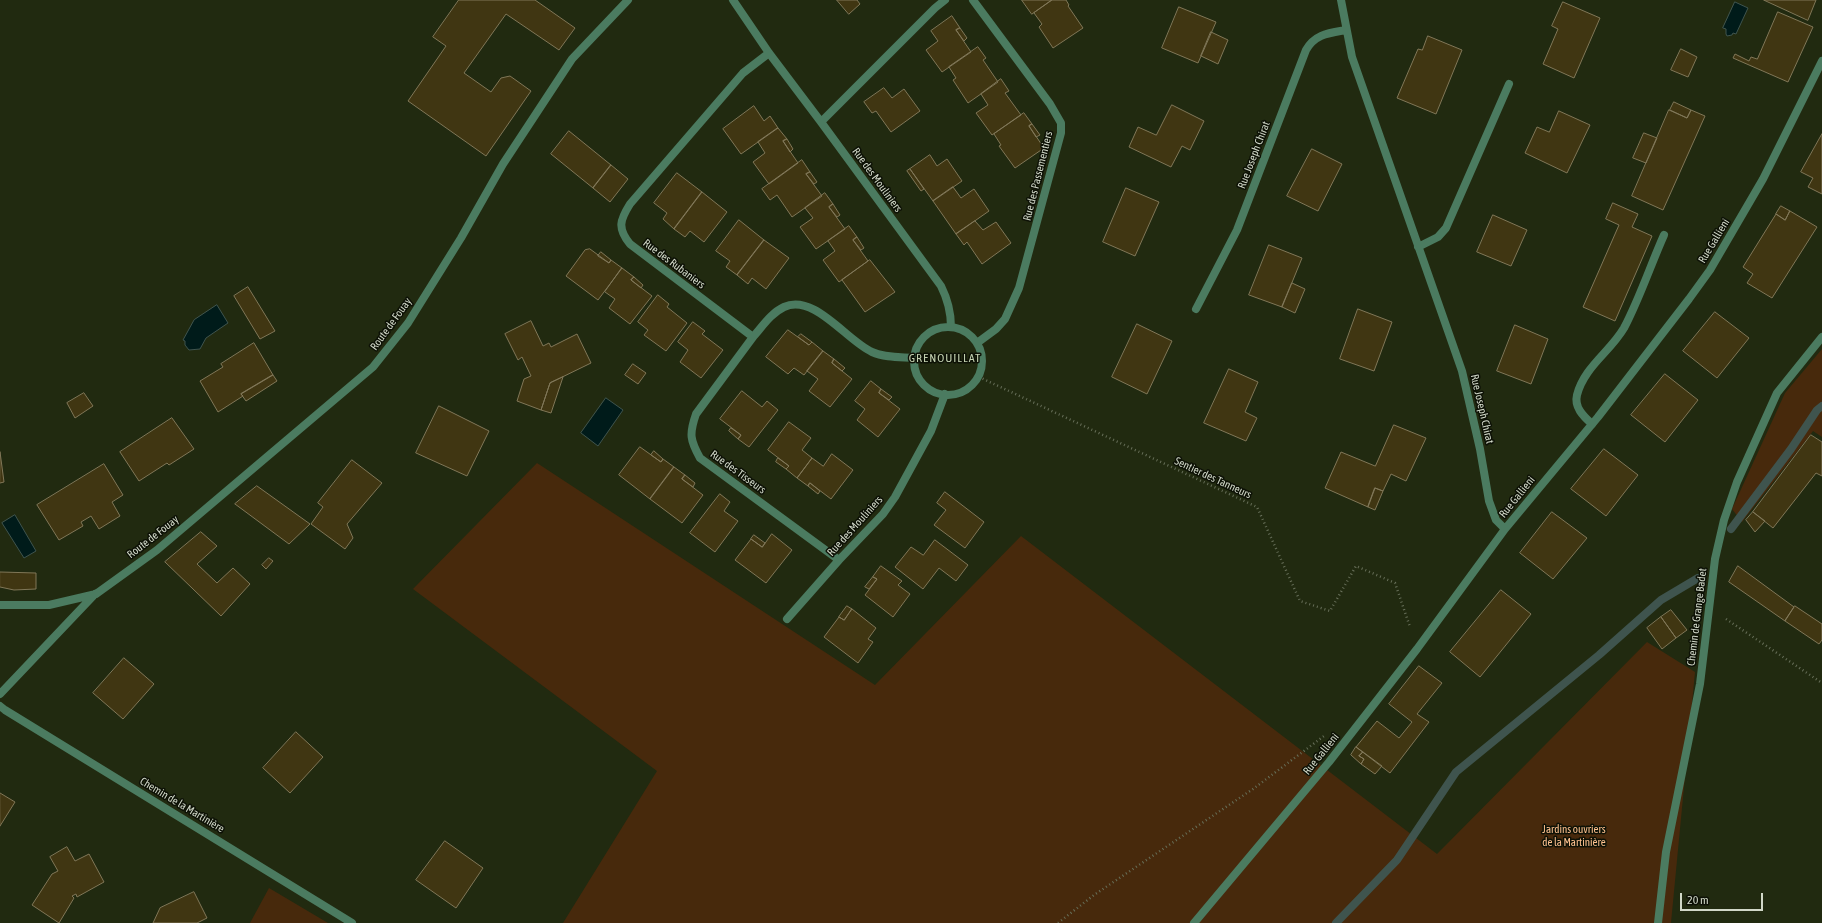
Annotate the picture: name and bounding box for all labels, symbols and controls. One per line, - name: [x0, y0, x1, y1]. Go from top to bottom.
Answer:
- street label: Rue Joseph Chirat: [1235, 119, 1273, 191]
- street label: Rue des Passementiers: [1020, 130, 1056, 222]
- street label: Rue des Mouliniers: [849, 145, 905, 215]
- street label: Rue Gallieni: [1696, 216, 1732, 266]
- street label: Rue des Rubaniers: [640, 236, 708, 292]
- street label: Route de Fouay: [368, 295, 414, 353]
- district label: GRENOUILLAT: [909, 351, 981, 365]
- street label: Rue Joseph Chirat: [1468, 373, 1496, 445]
- street label: Rue des Tisseurs: [708, 447, 768, 497]
- street label: Sentier des Tanneurs: [1172, 454, 1254, 502]
- street label: Rue Gallieni: [1496, 474, 1538, 520]
- street label: Rue des Mouliniers: [825, 493, 885, 559]
- street label: Route de Fouay: [125, 513, 181, 561]
- street label: Chemin de Grange Badet: [1684, 567, 1710, 667]
- street label: Rue Gallieni: [1300, 731, 1342, 777]
- street label: Chemin de la Martinière: [137, 775, 227, 835]
- park label: Jardins ouvriers de la Martinière: [1542, 823, 1606, 849]
- scale bar: [1682, 885, 1765, 911]
- text: 20 m: [1687, 893, 1709, 907]

